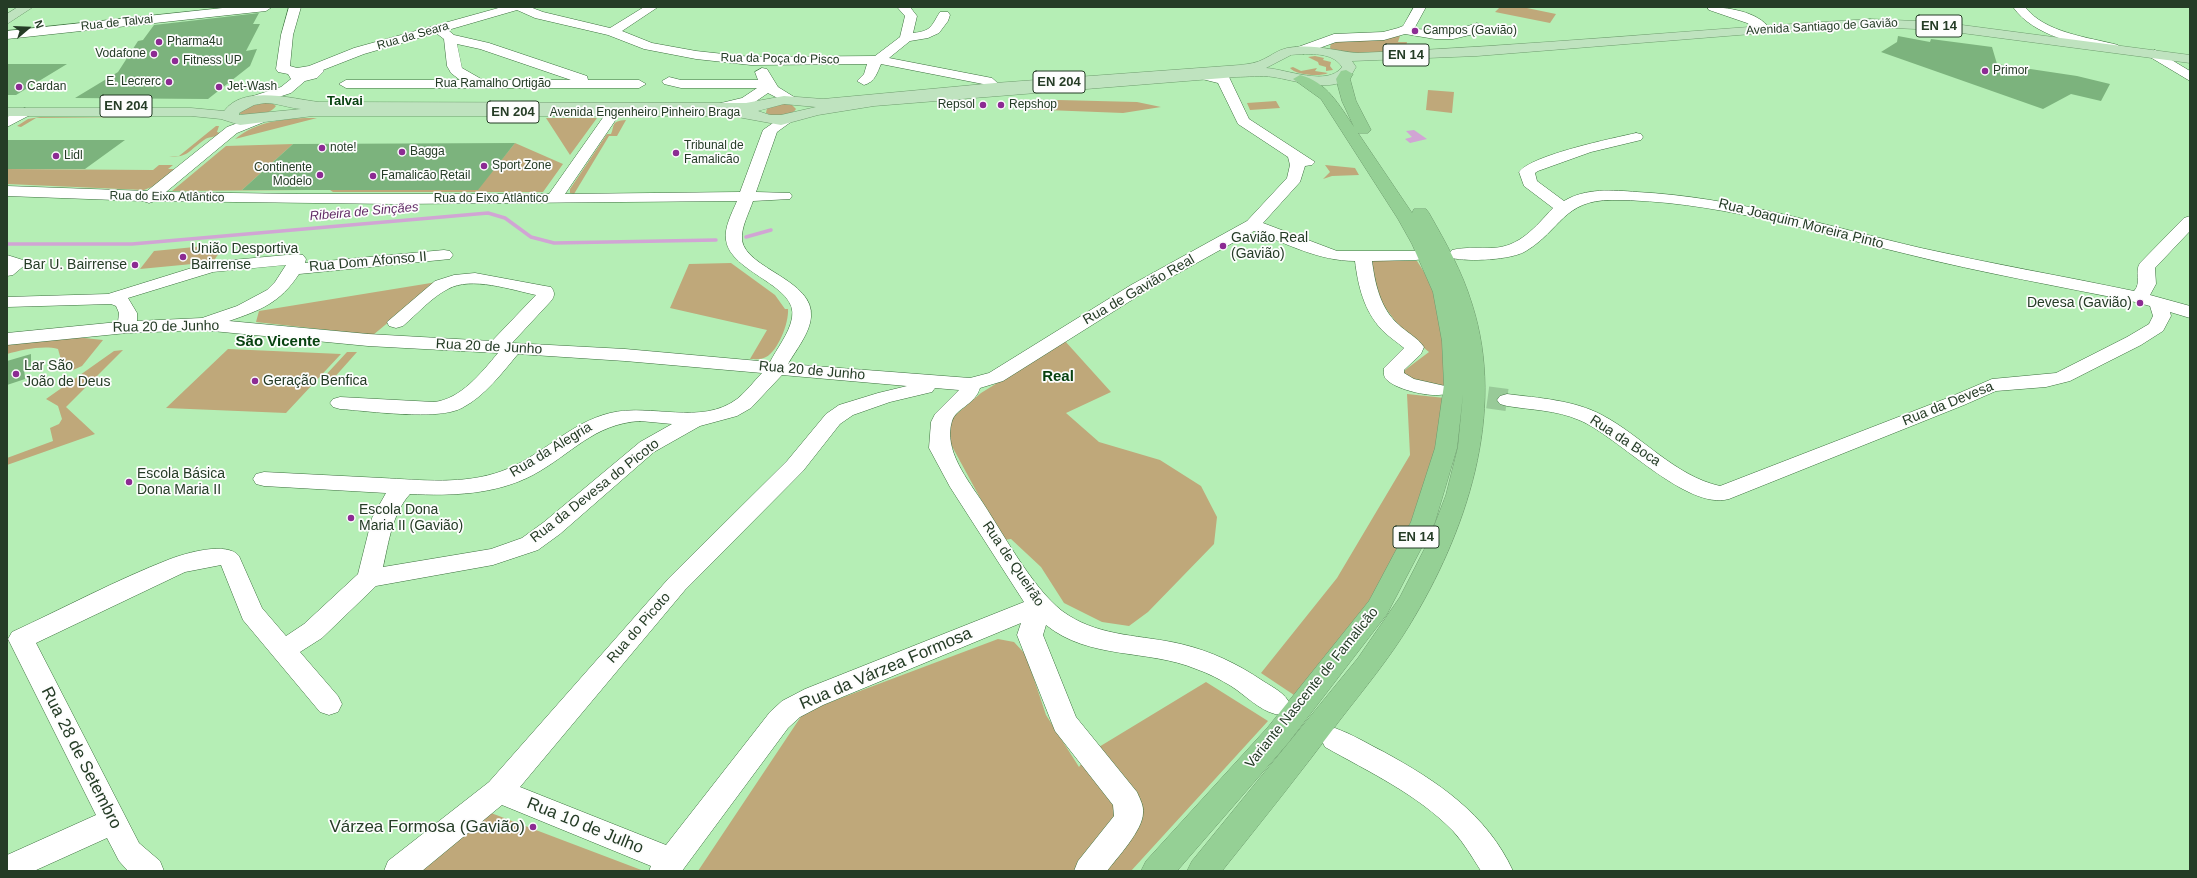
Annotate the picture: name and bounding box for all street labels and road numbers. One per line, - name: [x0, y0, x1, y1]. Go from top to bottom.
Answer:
- street label: Rua de Talvai: [80, 12, 154, 34]
- road number: EN 14: [1916, 15, 1962, 37]
- street label: Avenida Santiago de Gavião: [1746, 16, 1898, 38]
- street label: Rua da Seara: [375, 19, 451, 53]
- road number: EN 14: [1383, 44, 1429, 66]
- street label: Rua da Poça do Pisco: [721, 51, 839, 67]
- road number: EN 204: [1033, 71, 1085, 93]
- street label: Rua Ramalho Ortigão: [435, 77, 551, 91]
- road number: EN 204: [100, 95, 152, 117]
- road number: EN 204: [487, 101, 539, 123]
- street label: Avenida Engenheiro Pinheiro Braga: [550, 106, 740, 120]
- street label: Rua do Eixo Atlântico: [110, 189, 224, 205]
- street label: Rua do Eixo Atlântico: [434, 192, 548, 206]
- street label: Rua Joaquim Moreira Pinto: [1717, 195, 1885, 253]
- street label: Rua Dom Afonso II: [308, 248, 428, 276]
- street label: Rua de Gavião Real: [1080, 251, 1198, 329]
- street label: Rua 20 de Junho: [113, 318, 219, 336]
- street label: Rua 20 de Junho: [435, 336, 543, 358]
- street label: Rua 20 de Junho: [758, 358, 866, 384]
- street label: Rua da Devesa: [1900, 378, 1996, 430]
- street label: Rua da Boca: [1586, 412, 1664, 470]
- street label: Rua da Alegria: [507, 419, 595, 481]
- street label: Rua da Devesa do Picoto: [527, 436, 663, 546]
- street label: Rua de Queirão: [978, 518, 1048, 610]
- road number: EN 14: [1393, 526, 1439, 548]
- street label: Rua do Picoto: [604, 589, 674, 667]
- street label: Variante Nascente de Famalicão: [1242, 604, 1382, 772]
- street label: Rua da Várzea Formosa: [797, 623, 975, 715]
- street label: Rua 28 de Setembro: [36, 683, 126, 833]
- street label: Rua 10 de Julho: [524, 793, 646, 859]

